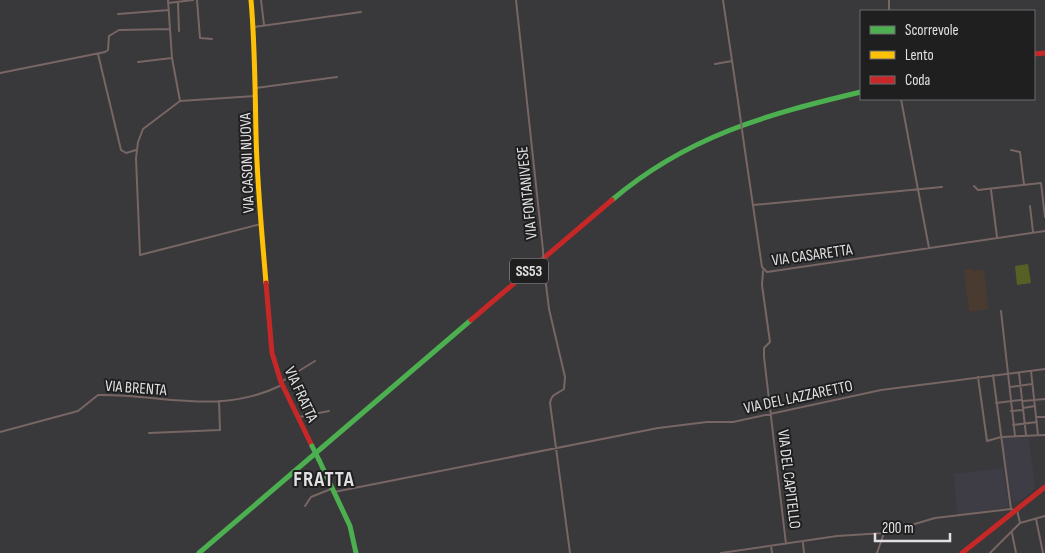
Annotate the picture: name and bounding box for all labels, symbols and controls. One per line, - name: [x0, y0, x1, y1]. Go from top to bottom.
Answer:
- legend: [860, 10, 1035, 100]
- text: Scorrevole: [905, 21, 959, 40]
- text: Lento: [905, 46, 934, 65]
- text: Coda: [905, 71, 931, 90]
- street label: VIA CASONI NUOVA: [236, 112, 259, 214]
- street label: VIA FONTANIVESE: [513, 145, 542, 240]
- street label: VIA CASARETTA: [771, 240, 854, 271]
- road number: SS53: [510, 258, 548, 284]
- street label: VIA FRATTA: [280, 364, 322, 425]
- street label: VIA BRENTA: [104, 377, 168, 400]
- street label: VIA DEL LAZZARETTO: [742, 377, 855, 418]
- street label: VIA DEL CAPITELLO: [773, 428, 804, 530]
- district label: FRATTA: [293, 467, 355, 492]
- scale bar: [875, 510, 950, 542]
- text: 200 m: [882, 519, 914, 538]

